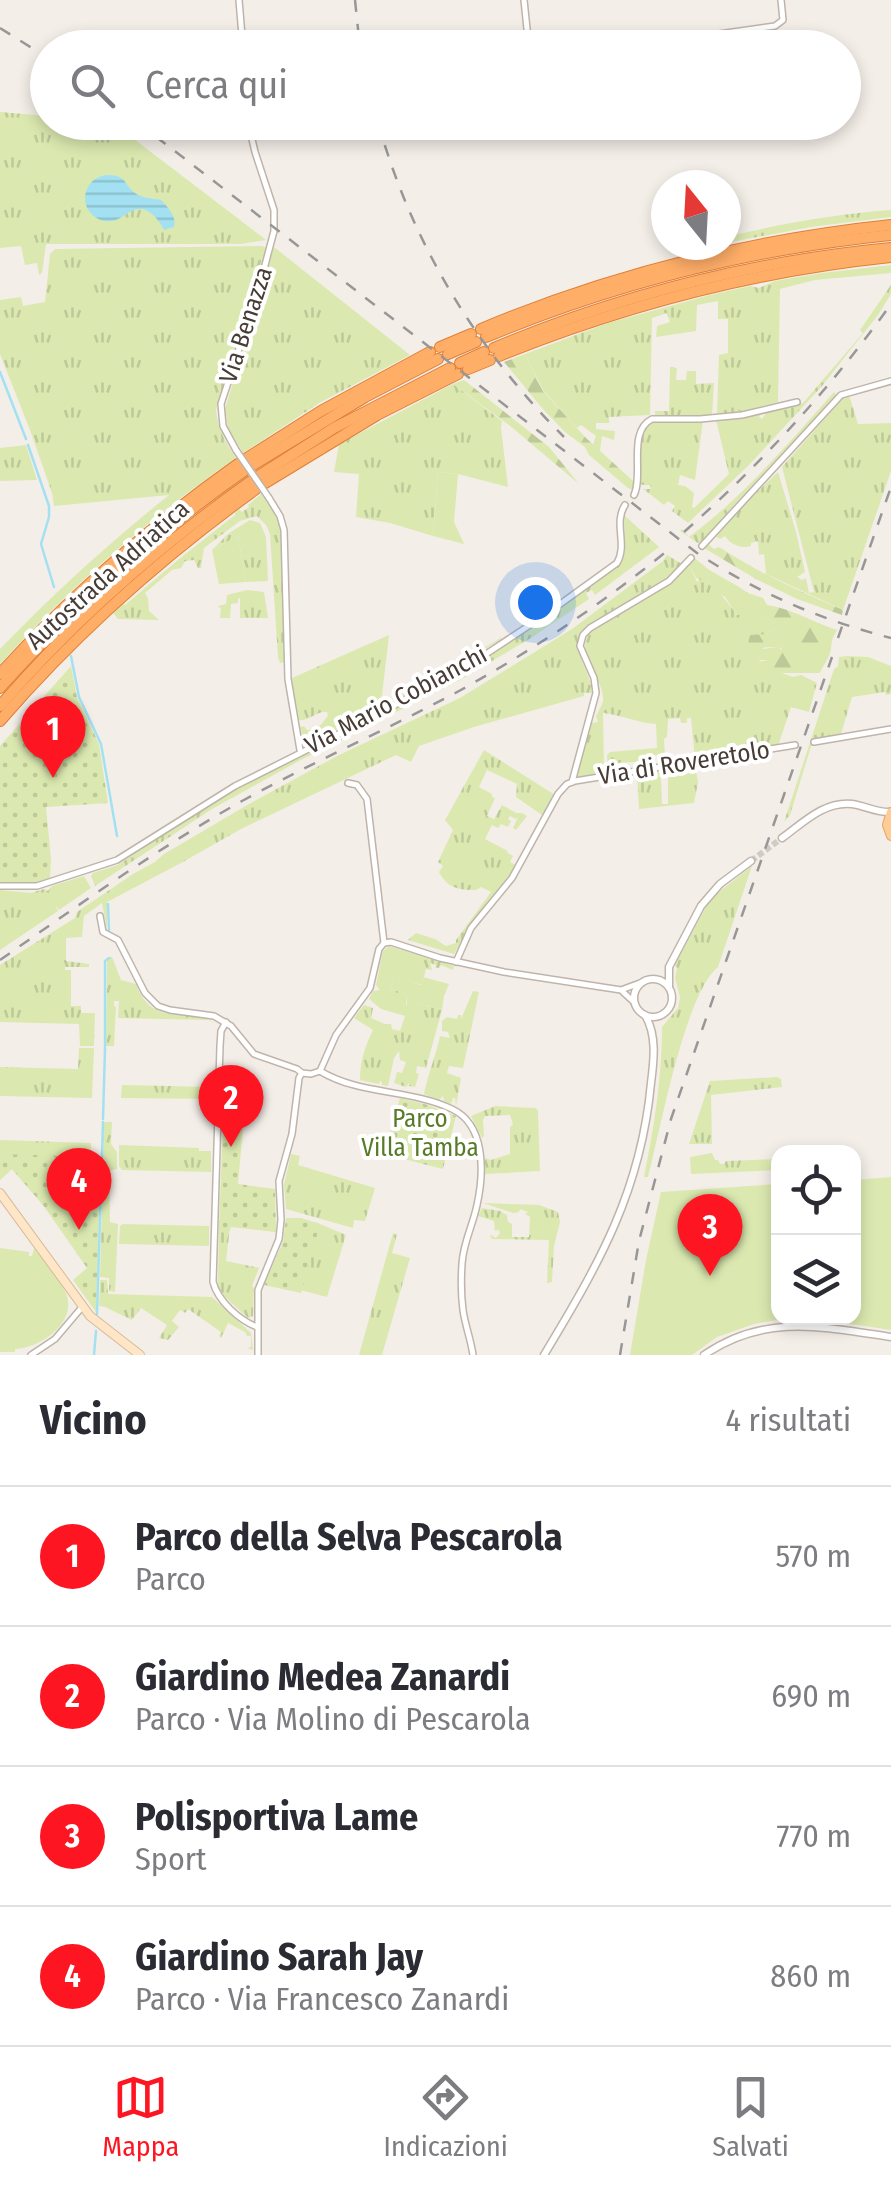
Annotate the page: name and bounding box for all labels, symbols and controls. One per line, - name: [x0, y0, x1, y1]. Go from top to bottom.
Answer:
- search box: [30, 30, 861, 140]
- icon: search: [65, 58, 120, 113]
- text: Cerca qui: [145, 62, 288, 108]
- north arrow: [651, 170, 741, 260]
- street label: Via Benazza: [213, 263, 279, 387]
- street label: Autostrada Adriatica: [20, 494, 196, 656]
- your location: [510, 577, 561, 628]
- street label: Via Mario Cobianchi: [300, 639, 492, 761]
- pin: 1: [20, 696, 86, 778]
- street label: Via di Roveretolo: [596, 735, 772, 791]
- pin: 2: [198, 1064, 264, 1147]
- park label: Parco Villa Tamba: [361, 1104, 479, 1163]
- map controls: [771, 1145, 861, 1325]
- button: locate: [771, 1145, 861, 1235]
- pin: 4: [46, 1148, 112, 1230]
- pin: 3: [678, 1194, 742, 1276]
- button: layers: [771, 1235, 861, 1325]
- text: Vicino: [40, 1395, 147, 1445]
- text: 4 risultati: [725, 1401, 851, 1439]
- text: Parco della Selva Pescarola: [135, 1514, 563, 1560]
- text: 1: [66, 1537, 79, 1575]
- text: 570 m: [776, 1537, 851, 1575]
- text: Parco: [135, 1560, 206, 1598]
- text: Giardino Medea Zanardi: [135, 1654, 510, 1700]
- text: 2: [65, 1677, 80, 1715]
- text: 690 m: [771, 1677, 851, 1715]
- text: Parco · Via Molino di Pescarola: [135, 1700, 531, 1738]
- text: Polisportiva Lame: [135, 1794, 418, 1840]
- text: 3: [65, 1817, 80, 1855]
- text: 770 m: [777, 1817, 851, 1855]
- text: Sport: [135, 1840, 206, 1878]
- text: Giardino Sarah Jay: [135, 1934, 423, 1980]
- text: 4: [64, 1957, 81, 1995]
- text: 860 m: [770, 1957, 851, 1995]
- text: Parco · Via Francesco Zanardi: [135, 1980, 509, 2018]
- tab: Mappa: [102, 2070, 179, 2163]
- tab: Indicazioni: [384, 2070, 508, 2163]
- tab: Salvati: [712, 2070, 789, 2163]

